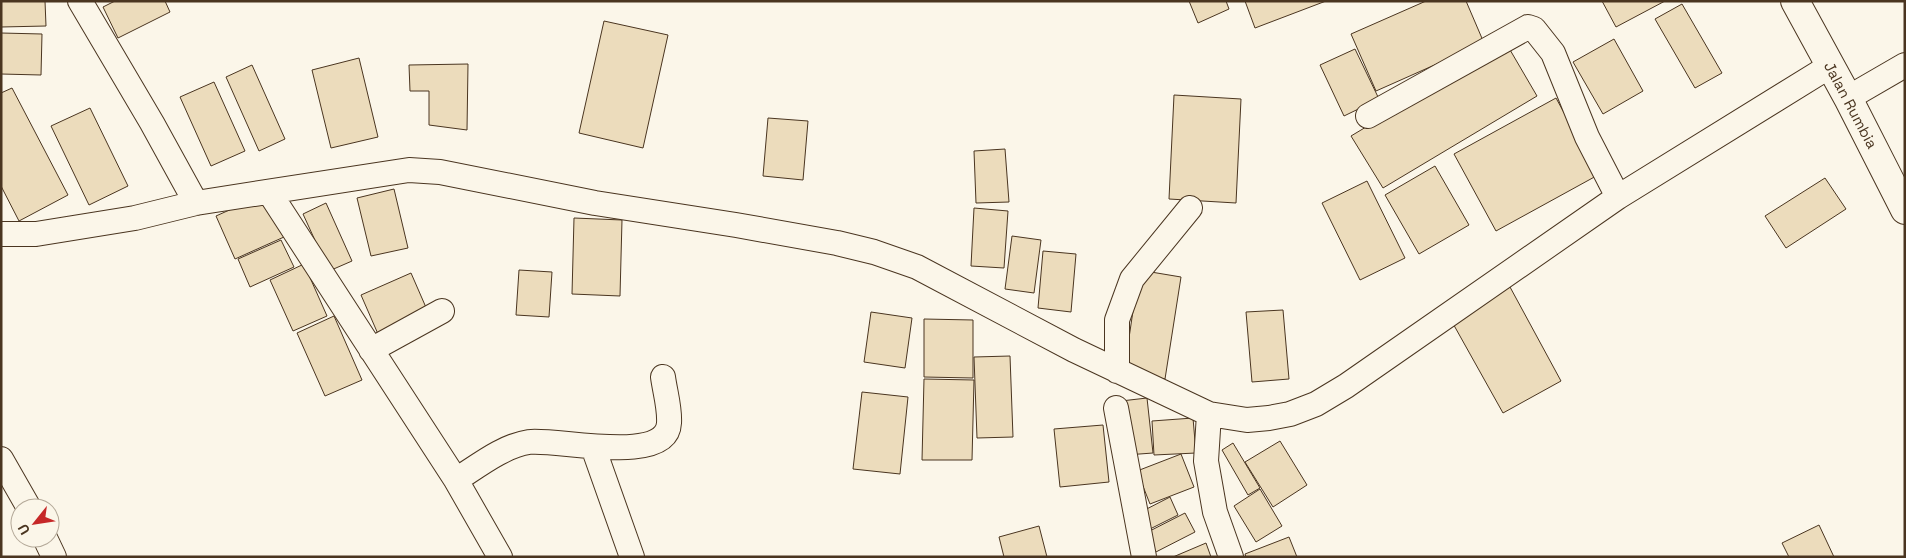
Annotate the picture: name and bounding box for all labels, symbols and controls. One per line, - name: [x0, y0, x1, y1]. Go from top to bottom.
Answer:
- street label: Jalan Rumbia: [1820, 58, 1882, 152]
- north arrow: [10, 498, 60, 548]
- text: U: [14, 521, 34, 538]

